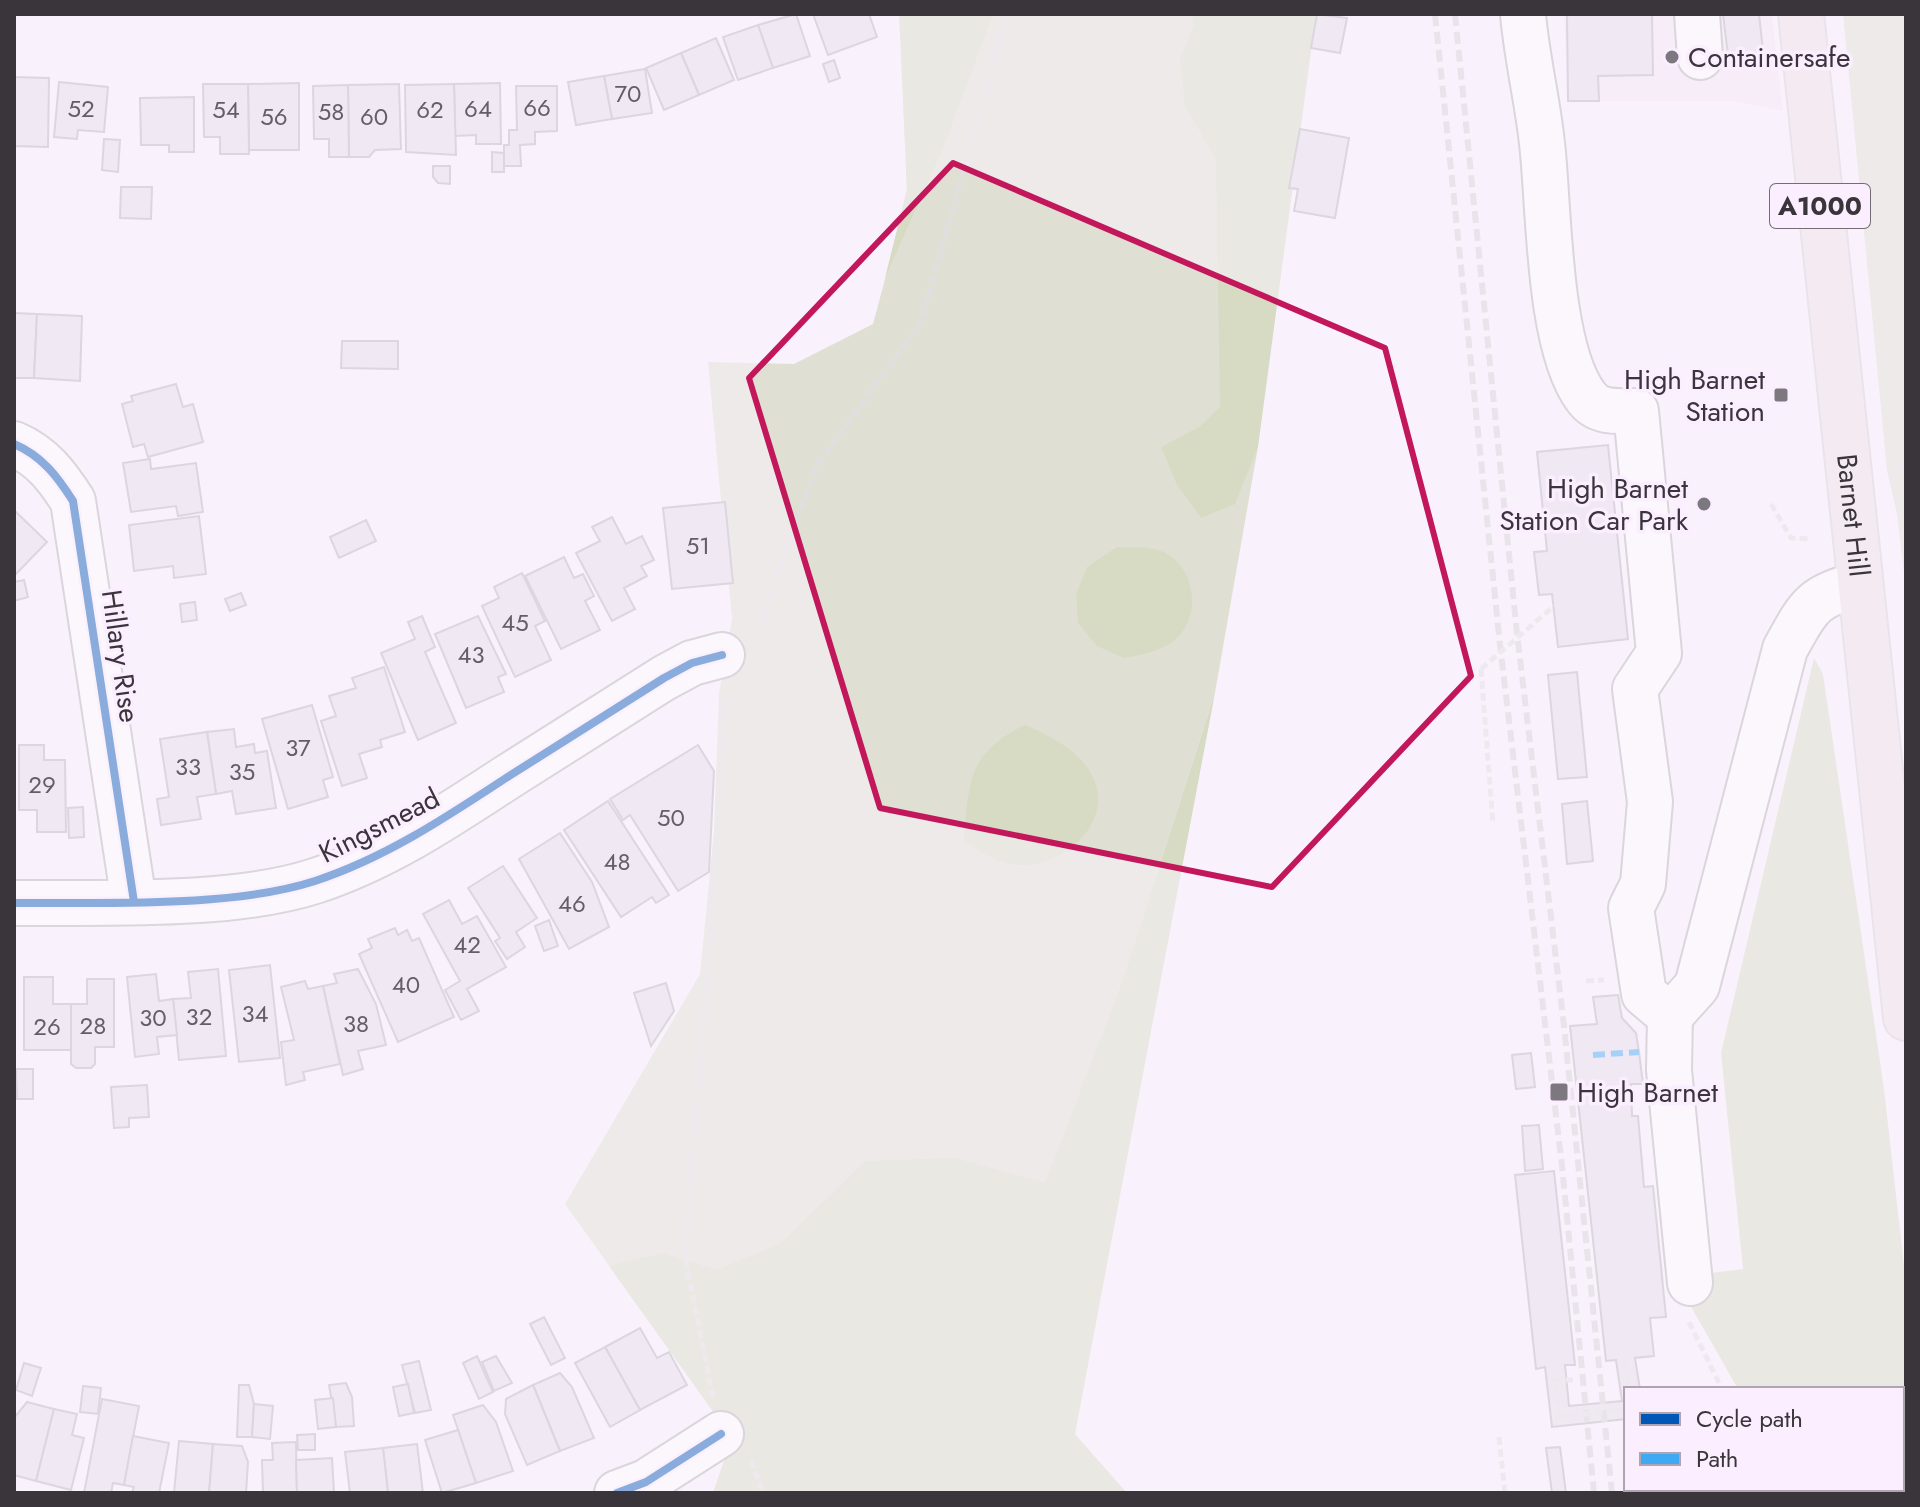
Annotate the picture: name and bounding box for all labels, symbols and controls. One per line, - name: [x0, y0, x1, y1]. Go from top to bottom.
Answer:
- place label: Containersafe: [1688, 37, 1851, 78]
- marker: Containersafe: [1663, 48, 1681, 66]
- house number: 70: [615, 76, 642, 111]
- house number: 66: [523, 90, 551, 125]
- house number: 52: [67, 91, 95, 126]
- house number: 64: [464, 91, 492, 126]
- house number: 54: [212, 92, 240, 127]
- house number: 62: [416, 92, 444, 127]
- house number: 58: [318, 94, 344, 129]
- house number: 56: [260, 99, 288, 134]
- house number: 60: [360, 99, 388, 134]
- road number: A1000: [1770, 184, 1870, 228]
- place label: High Barnet Station: [1624, 359, 1765, 432]
- marker: High Barnet Station: [1772, 386, 1790, 404]
- street label: Barnet Hill: [1826, 452, 1880, 579]
- place label: High Barnet Station Car Park: [1500, 468, 1689, 541]
- marker: High Barnet Station Car Park: [1695, 495, 1713, 513]
- house number: 51: [686, 528, 710, 563]
- street label: Hillary Rise: [91, 587, 150, 725]
- house number: 45: [501, 605, 529, 640]
- house number: 43: [457, 637, 485, 672]
- house number: 37: [285, 730, 311, 765]
- house number: 33: [175, 749, 201, 784]
- house number: 35: [229, 754, 255, 789]
- house number: 29: [28, 767, 56, 802]
- street label: Kingsmead: [312, 778, 447, 873]
- house number: 50: [657, 800, 685, 835]
- house number: 48: [603, 844, 631, 879]
- house number: 46: [558, 886, 586, 921]
- house number: 42: [453, 927, 481, 962]
- house number: 40: [392, 967, 420, 1002]
- house number: 34: [241, 996, 269, 1031]
- house number: 32: [186, 999, 212, 1034]
- house number: 30: [139, 1000, 167, 1035]
- house number: 38: [343, 1006, 369, 1041]
- house number: 28: [80, 1008, 106, 1043]
- house number: 26: [33, 1009, 61, 1044]
- place label: High Barnet: [1577, 1072, 1718, 1113]
- marker: High Barnet: [1548, 1081, 1570, 1103]
- legend: [1624, 1387, 1904, 1491]
- text: Cycle path: [1696, 1401, 1803, 1436]
- text: Path: [1696, 1441, 1738, 1476]

